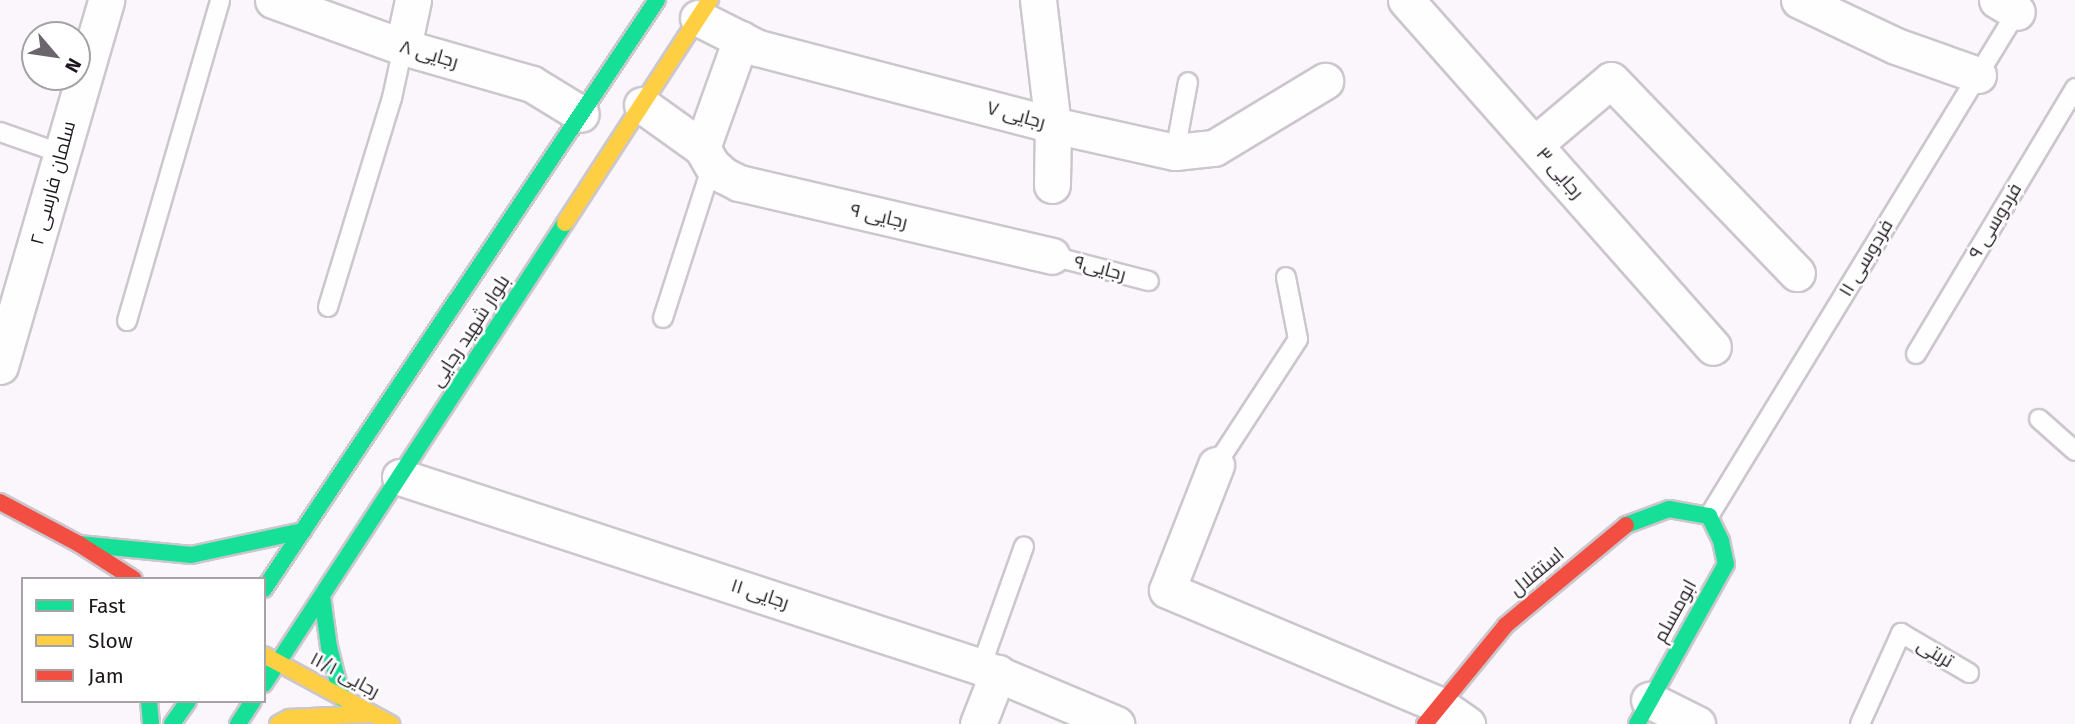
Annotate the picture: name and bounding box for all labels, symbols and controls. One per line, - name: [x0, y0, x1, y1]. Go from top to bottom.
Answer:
- north arrow: [21, 21, 91, 91]
- street label: رجایی ۸: [397, 35, 461, 73]
- text: N: [60, 54, 86, 77]
- street label: رجایی ۷: [984, 96, 1048, 134]
- street label: سلمان فارسی ۲: [26, 119, 80, 247]
- street label: رجایی ۳: [1531, 143, 1589, 203]
- street label: فردوسی ۹: [1964, 179, 2026, 263]
- street label: رجایی ۹: [848, 198, 910, 234]
- street label: فردوسی ۱۱: [1834, 215, 1898, 301]
- street label: رجایی۹: [1072, 250, 1128, 286]
- street label: بلوار شهید رجایی: [425, 271, 515, 391]
- street label: استقلال: [1505, 543, 1569, 601]
- street label: رجایی ۱۱: [728, 574, 792, 614]
- street label: ابومسلم: [1649, 576, 1701, 646]
- legend: [21, 577, 266, 703]
- text: Fast: [88, 593, 126, 619]
- text: Slow: [88, 628, 133, 654]
- street label: تربتی: [1913, 633, 1957, 673]
- street label: رجایی ۱۱/۱: [306, 647, 384, 703]
- text: Jam: [88, 663, 124, 689]

